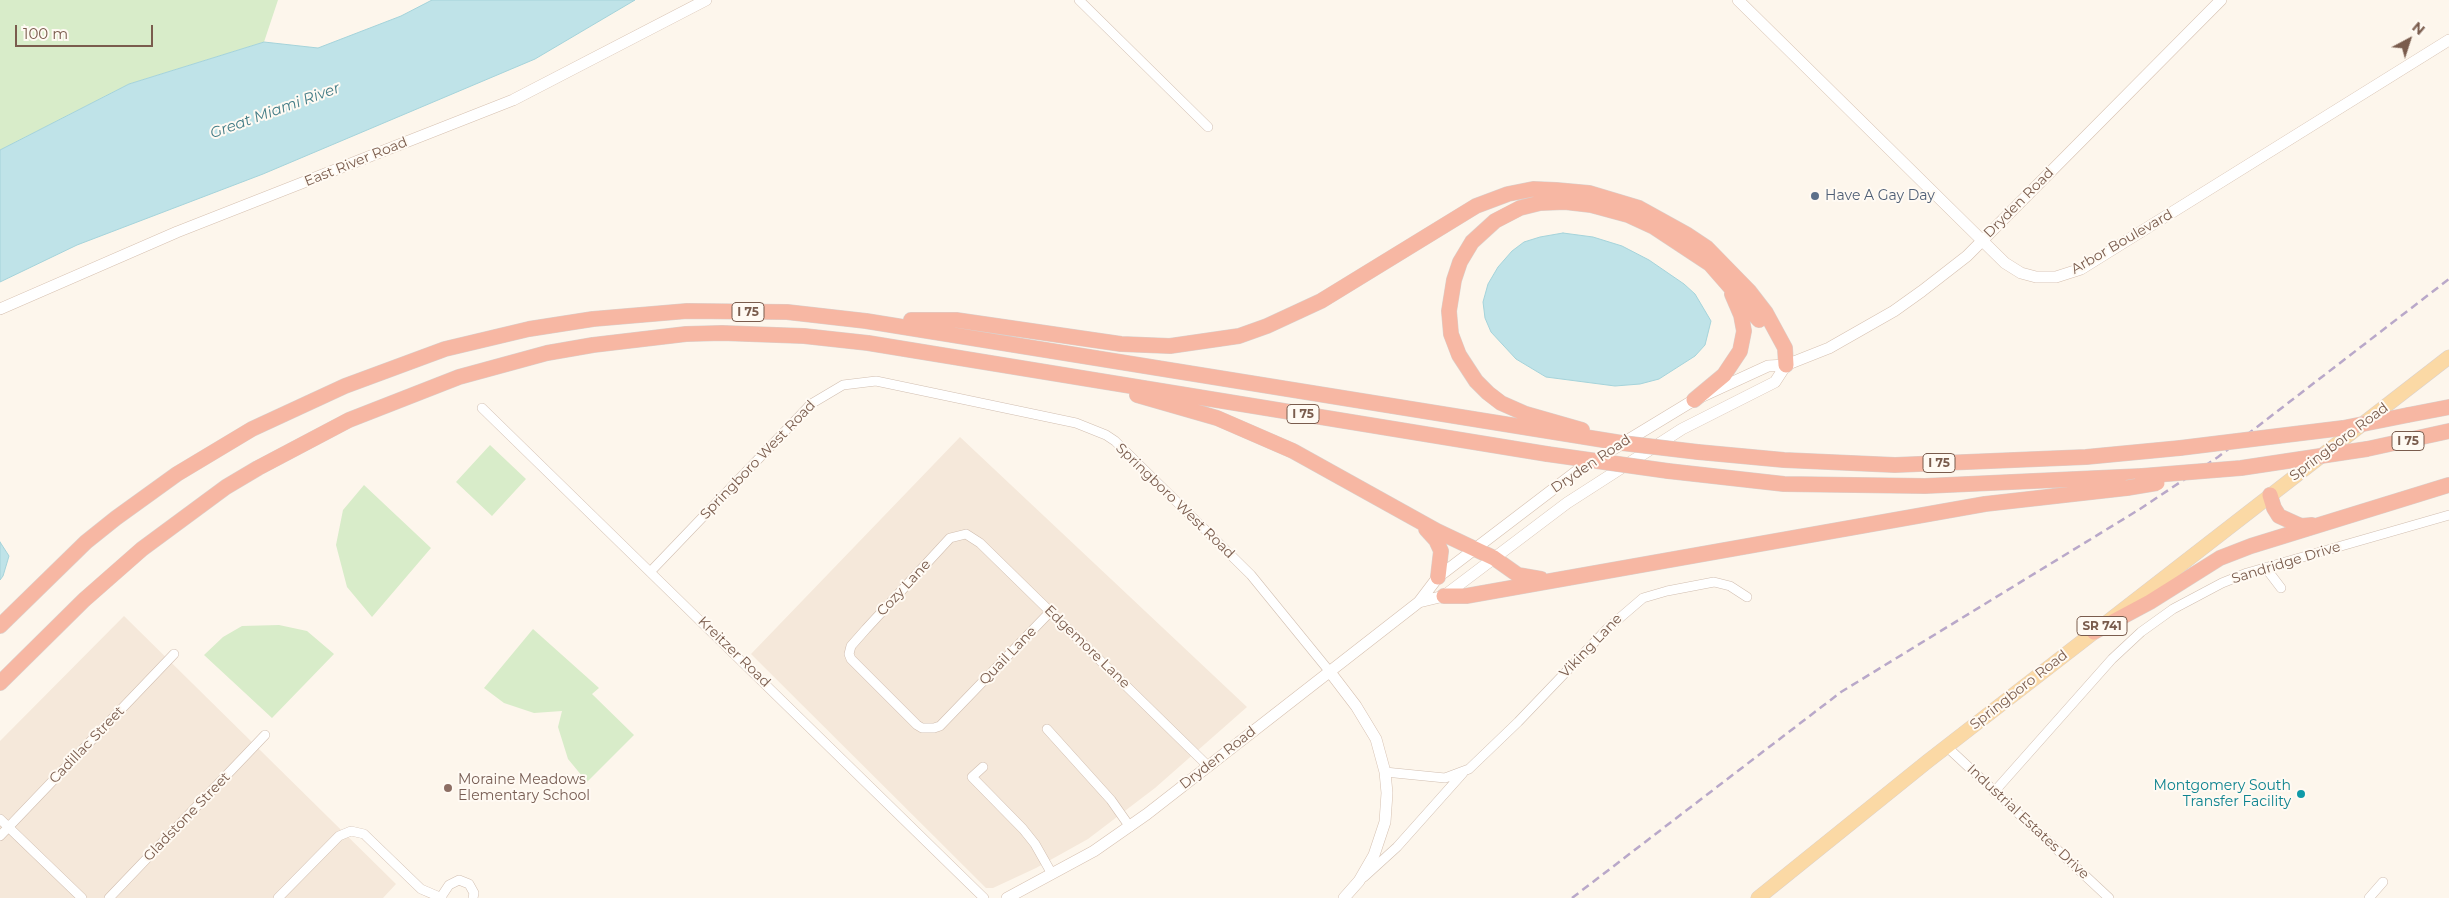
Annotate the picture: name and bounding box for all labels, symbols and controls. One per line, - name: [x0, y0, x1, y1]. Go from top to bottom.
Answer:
- scale bar: [18, 15, 155, 47]
- north arrow: [2384, 15, 2434, 65]
- text: N: [2409, 18, 2429, 39]
- text: 100 m: [23, 24, 68, 43]
- water label: Great Miami River: [208, 79, 342, 143]
- street label: East River Road: [302, 134, 410, 190]
- street label: Dryden Road: [1980, 164, 2058, 242]
- place label: Have A Gay Day: [1825, 188, 1935, 204]
- marker: Have A Gay Day: [1809, 190, 1821, 202]
- street label: Arbor Boulevard: [2068, 206, 2176, 278]
- road number: I 75: [732, 302, 764, 322]
- street label: Springboro West Road: [697, 397, 819, 523]
- street label: Springboro Road: [2286, 399, 2392, 485]
- road number: I 75: [1287, 404, 1319, 424]
- street label: Dryden Road: [1548, 431, 1634, 497]
- road number: I 75: [2392, 432, 2424, 451]
- street label: Springboro West Road: [1112, 440, 1238, 562]
- road number: I 75: [1923, 453, 1955, 472]
- street label: Sandridge Drive: [2230, 538, 2342, 588]
- street label: Cozy Lane: [874, 556, 934, 620]
- street label: Edgemore Lane: [1041, 602, 1133, 692]
- street label: Viking Lane: [1556, 610, 1626, 682]
- street label: Kreitzer Road: [694, 613, 774, 691]
- road number: SR 741: [2077, 616, 2127, 636]
- street label: Quail Lane: [976, 623, 1040, 689]
- street label: Springboro Road: [1967, 647, 2071, 733]
- street label: Cadillac Street: [46, 703, 128, 787]
- street label: Dryden Road: [1177, 723, 1259, 793]
- street label: Industrial Estates Drive: [1963, 761, 2093, 883]
- street label: Gladstone Street: [140, 769, 234, 865]
- place label: Moraine Meadows Elementary School: [458, 772, 590, 804]
- place label: Montgomery South Transfer Facility: [2154, 778, 2291, 810]
- marker: Moraine Meadows Elementary School: [442, 782, 454, 794]
- marker: Montgomery South Transfer Facility: [2295, 788, 2307, 800]

